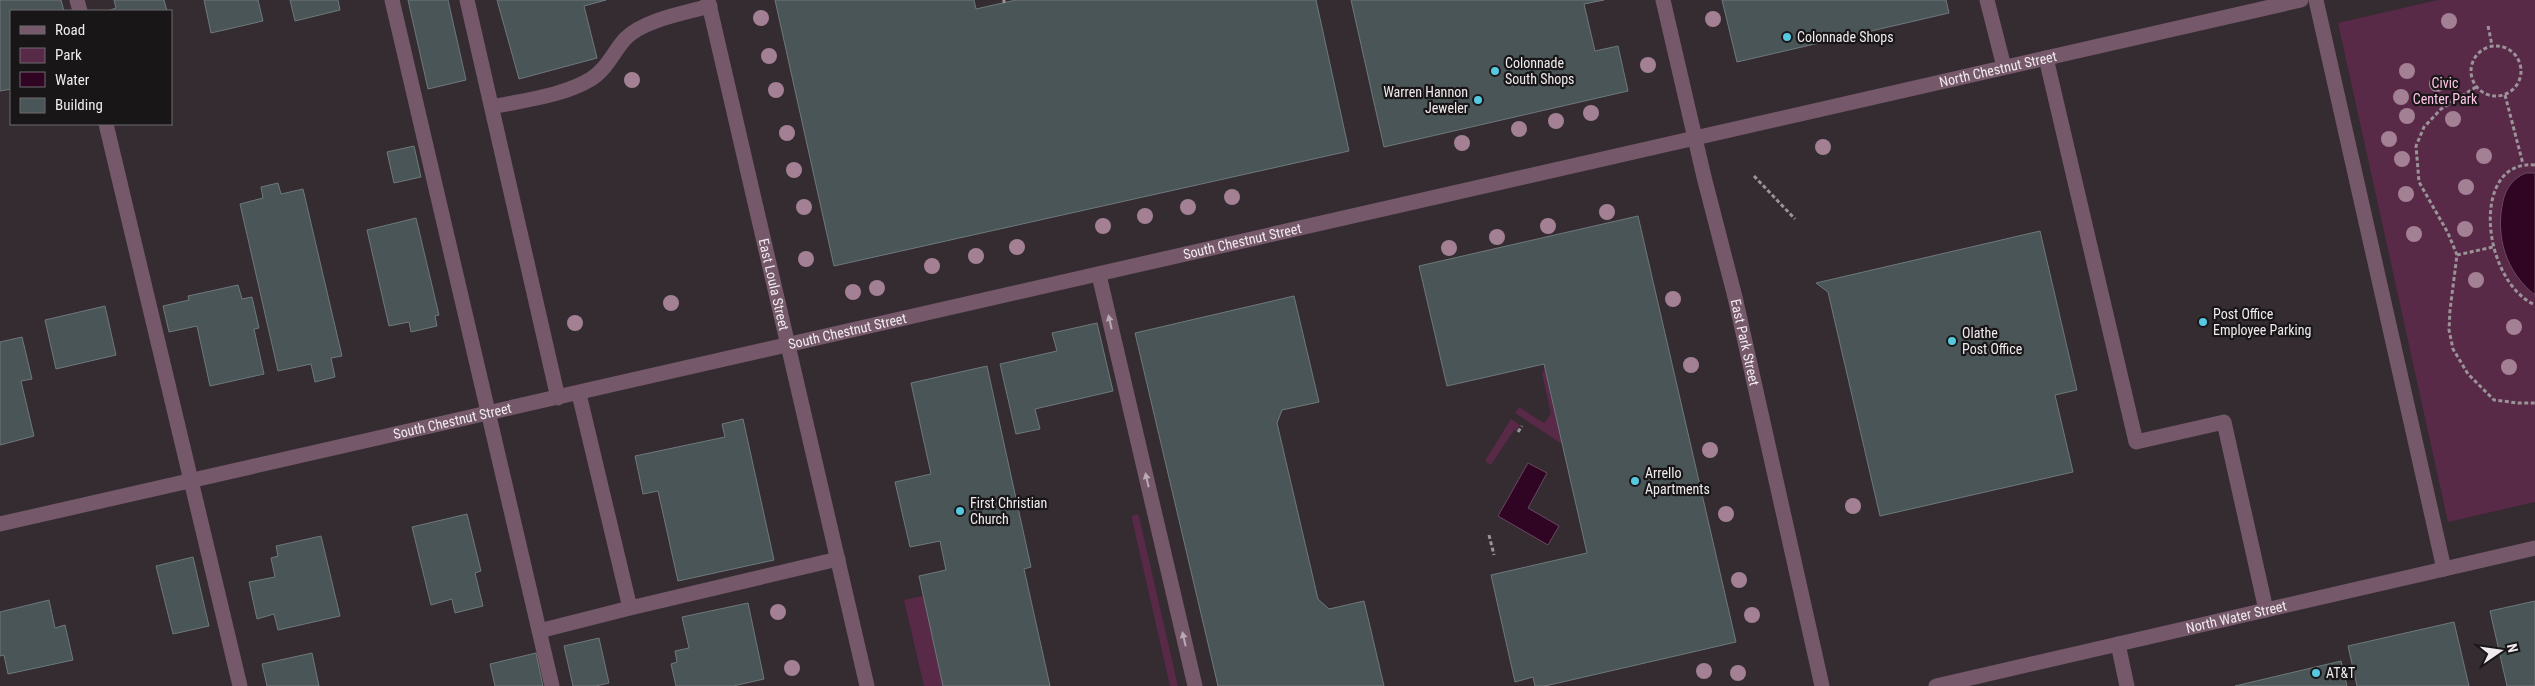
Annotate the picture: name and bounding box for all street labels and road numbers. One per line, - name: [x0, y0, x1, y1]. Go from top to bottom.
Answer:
- street label: North Chestnut Street: [1938, 48, 2058, 90]
- street label: South Chestnut Street: [1182, 220, 1303, 262]
- street label: East Loula Street: [756, 237, 792, 332]
- street label: East Park Street: [1728, 297, 1763, 387]
- street label: South Chestnut Street: [787, 310, 908, 352]
- street label: South Chestnut Street: [392, 400, 513, 442]
- street label: North Water Street: [2184, 598, 2288, 636]

